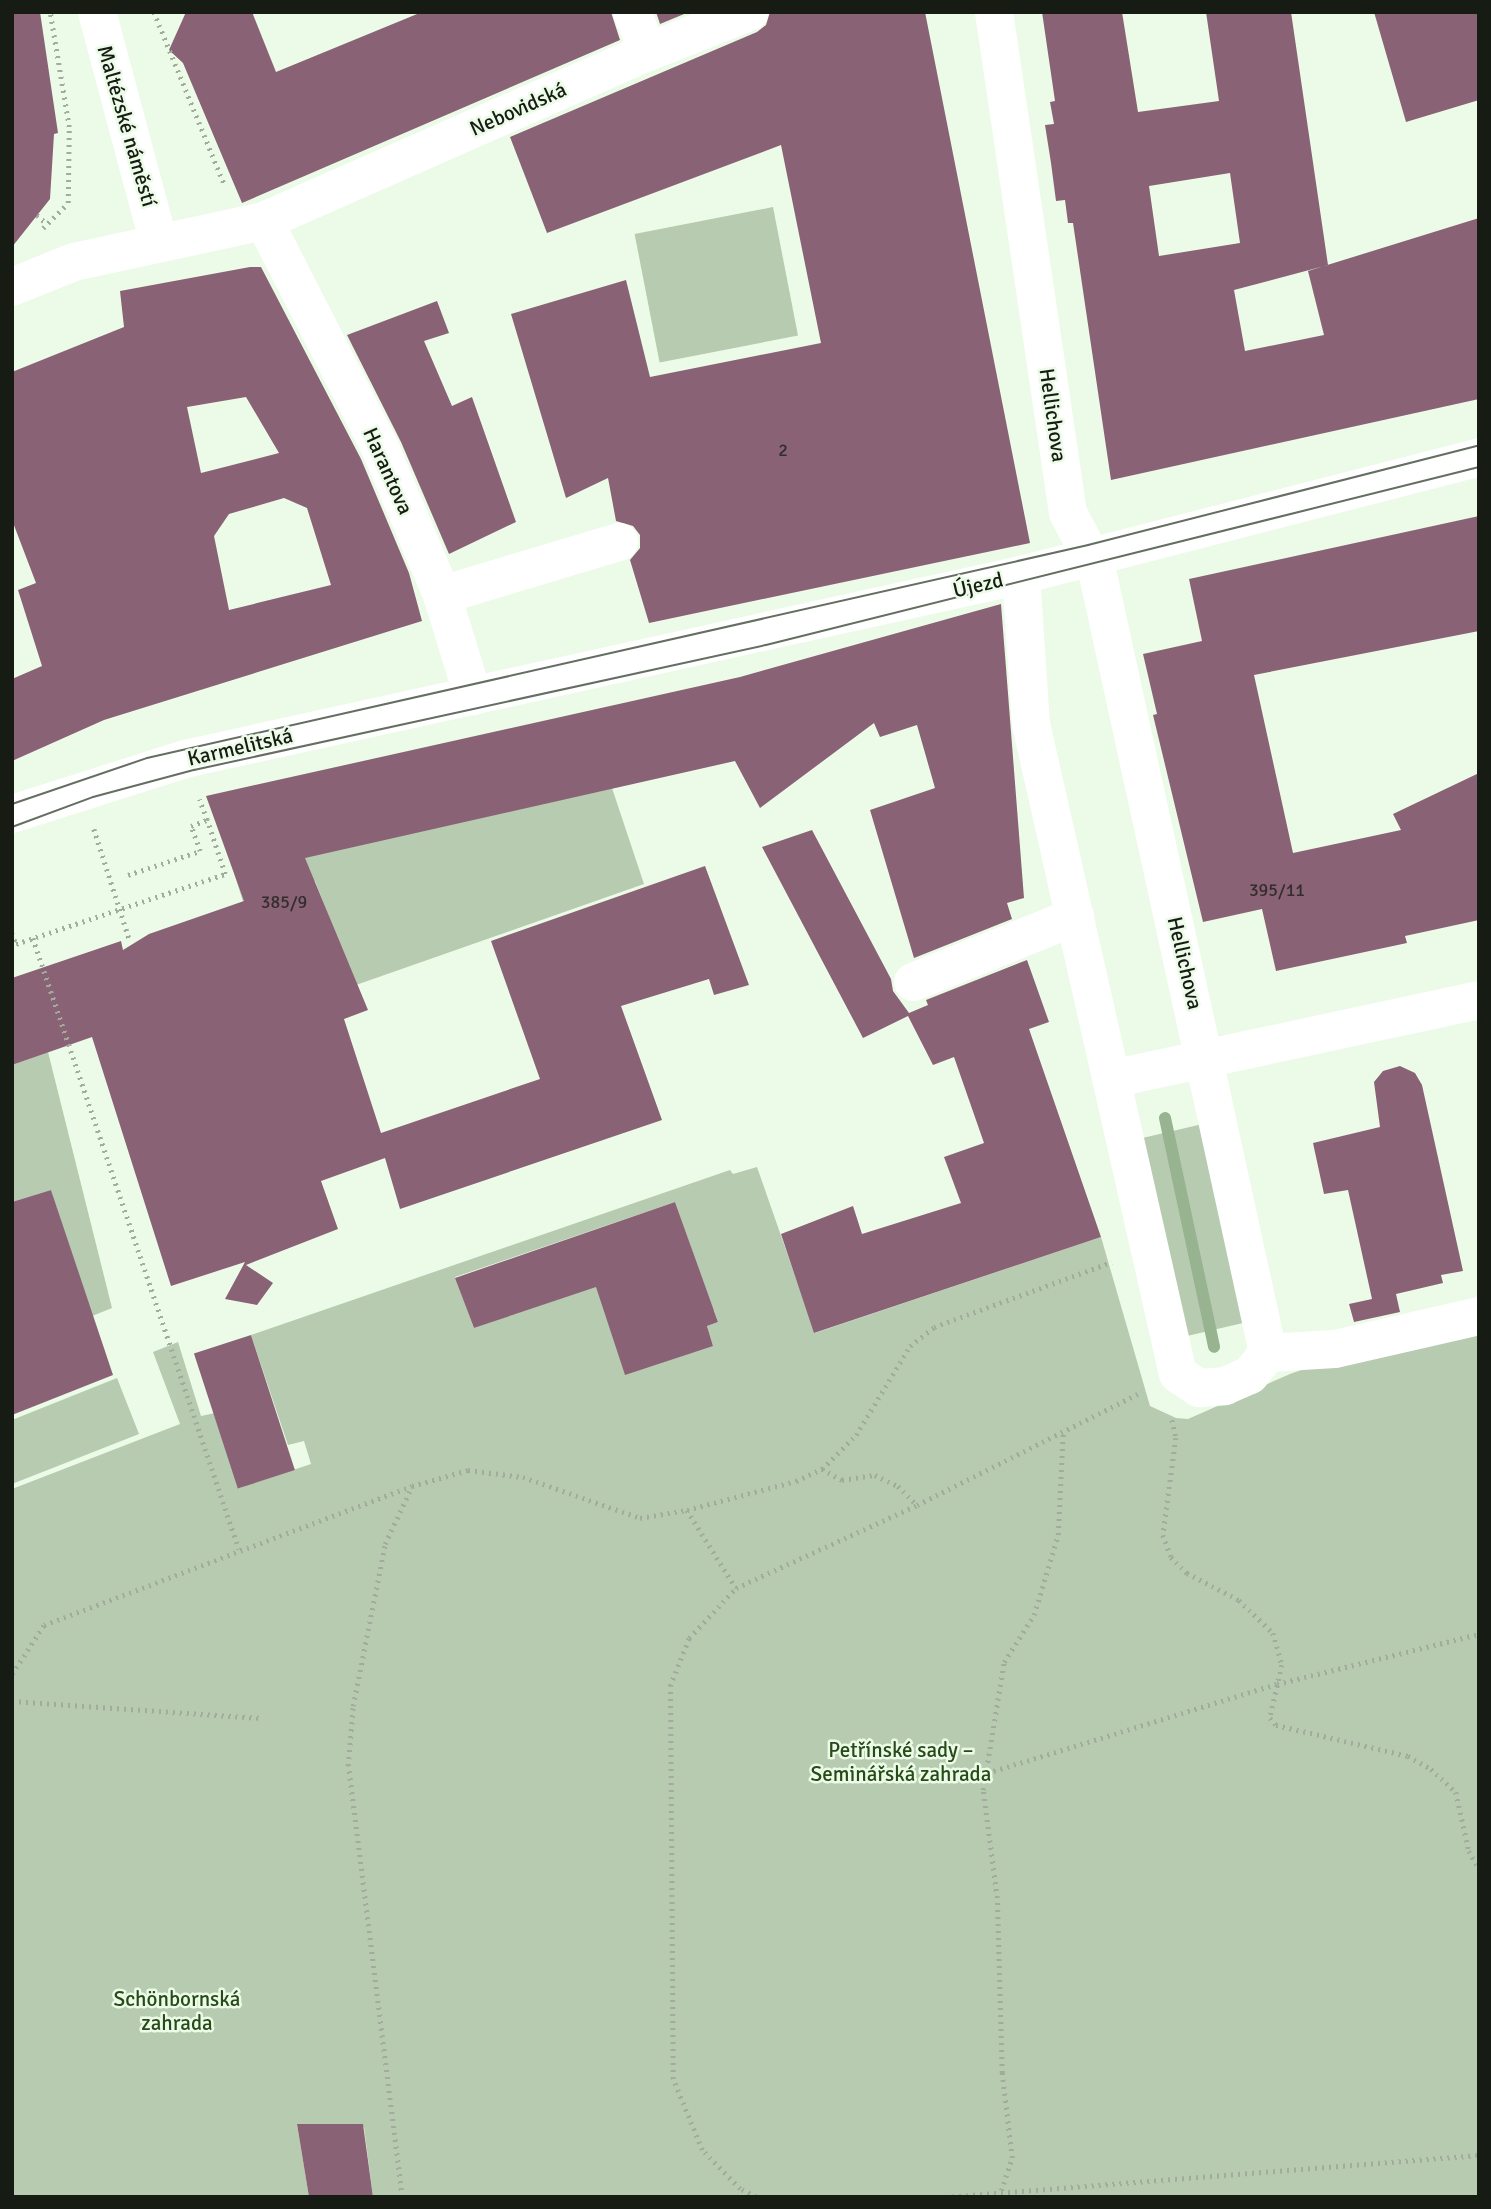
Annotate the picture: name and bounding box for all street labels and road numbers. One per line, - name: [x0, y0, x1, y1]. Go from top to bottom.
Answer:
- street label: Maltézské náměstí: [92, 42, 162, 210]
- street label: Nebovidská: [466, 77, 570, 141]
- street label: Hellichova: [1034, 366, 1072, 464]
- street label: Harantova: [358, 424, 418, 518]
- street label: Újezd: [950, 567, 1006, 603]
- street label: Karmelitská: [185, 723, 295, 771]
- street label: Hellichova: [1162, 914, 1208, 1012]

